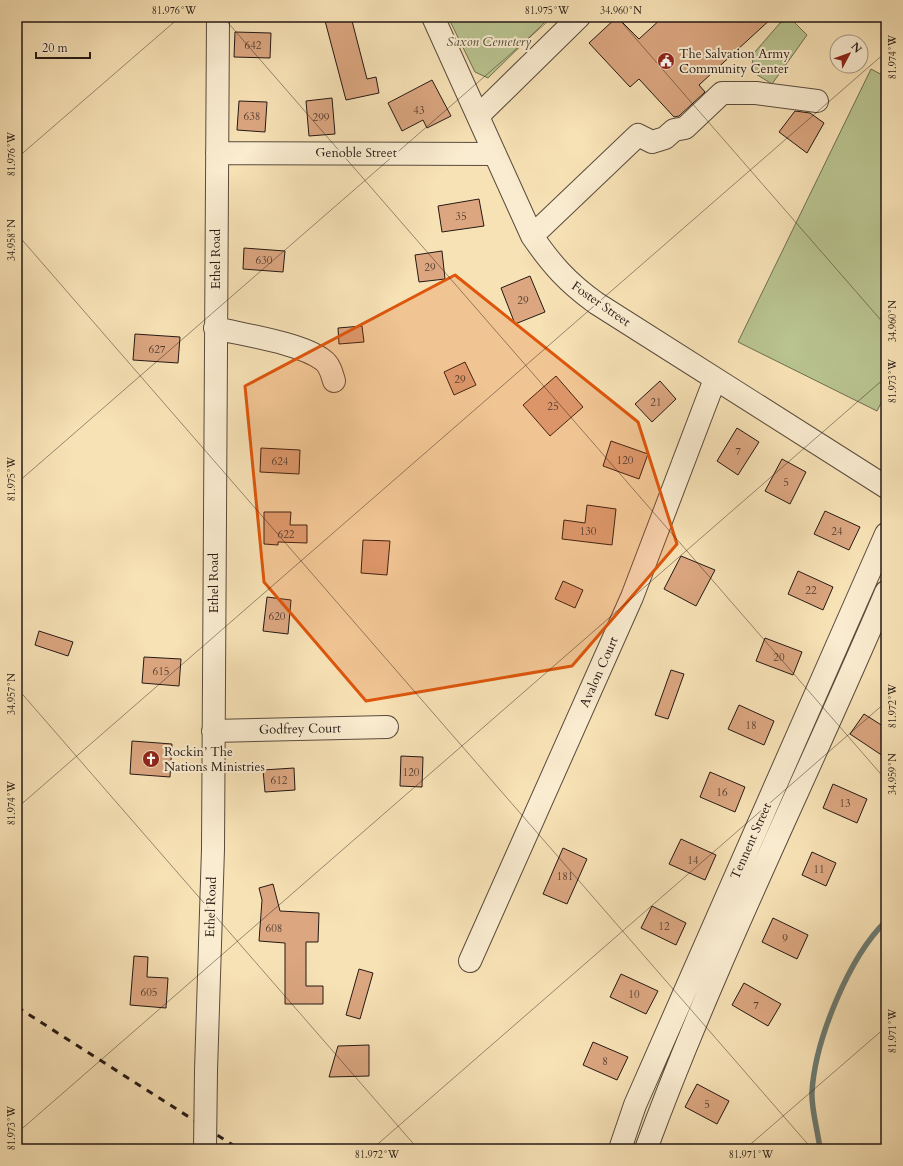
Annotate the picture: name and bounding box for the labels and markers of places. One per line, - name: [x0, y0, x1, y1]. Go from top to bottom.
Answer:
- place label: The Salvation Army Community Center: [679, 45, 790, 78]
- public building icon: The Salvation Army Community Center: [656, 51, 676, 71]
- place label: Rockin’ The Nations Ministries: [164, 743, 265, 776]
- church icon: Rockin’ The Nations Ministries: [141, 749, 161, 769]

